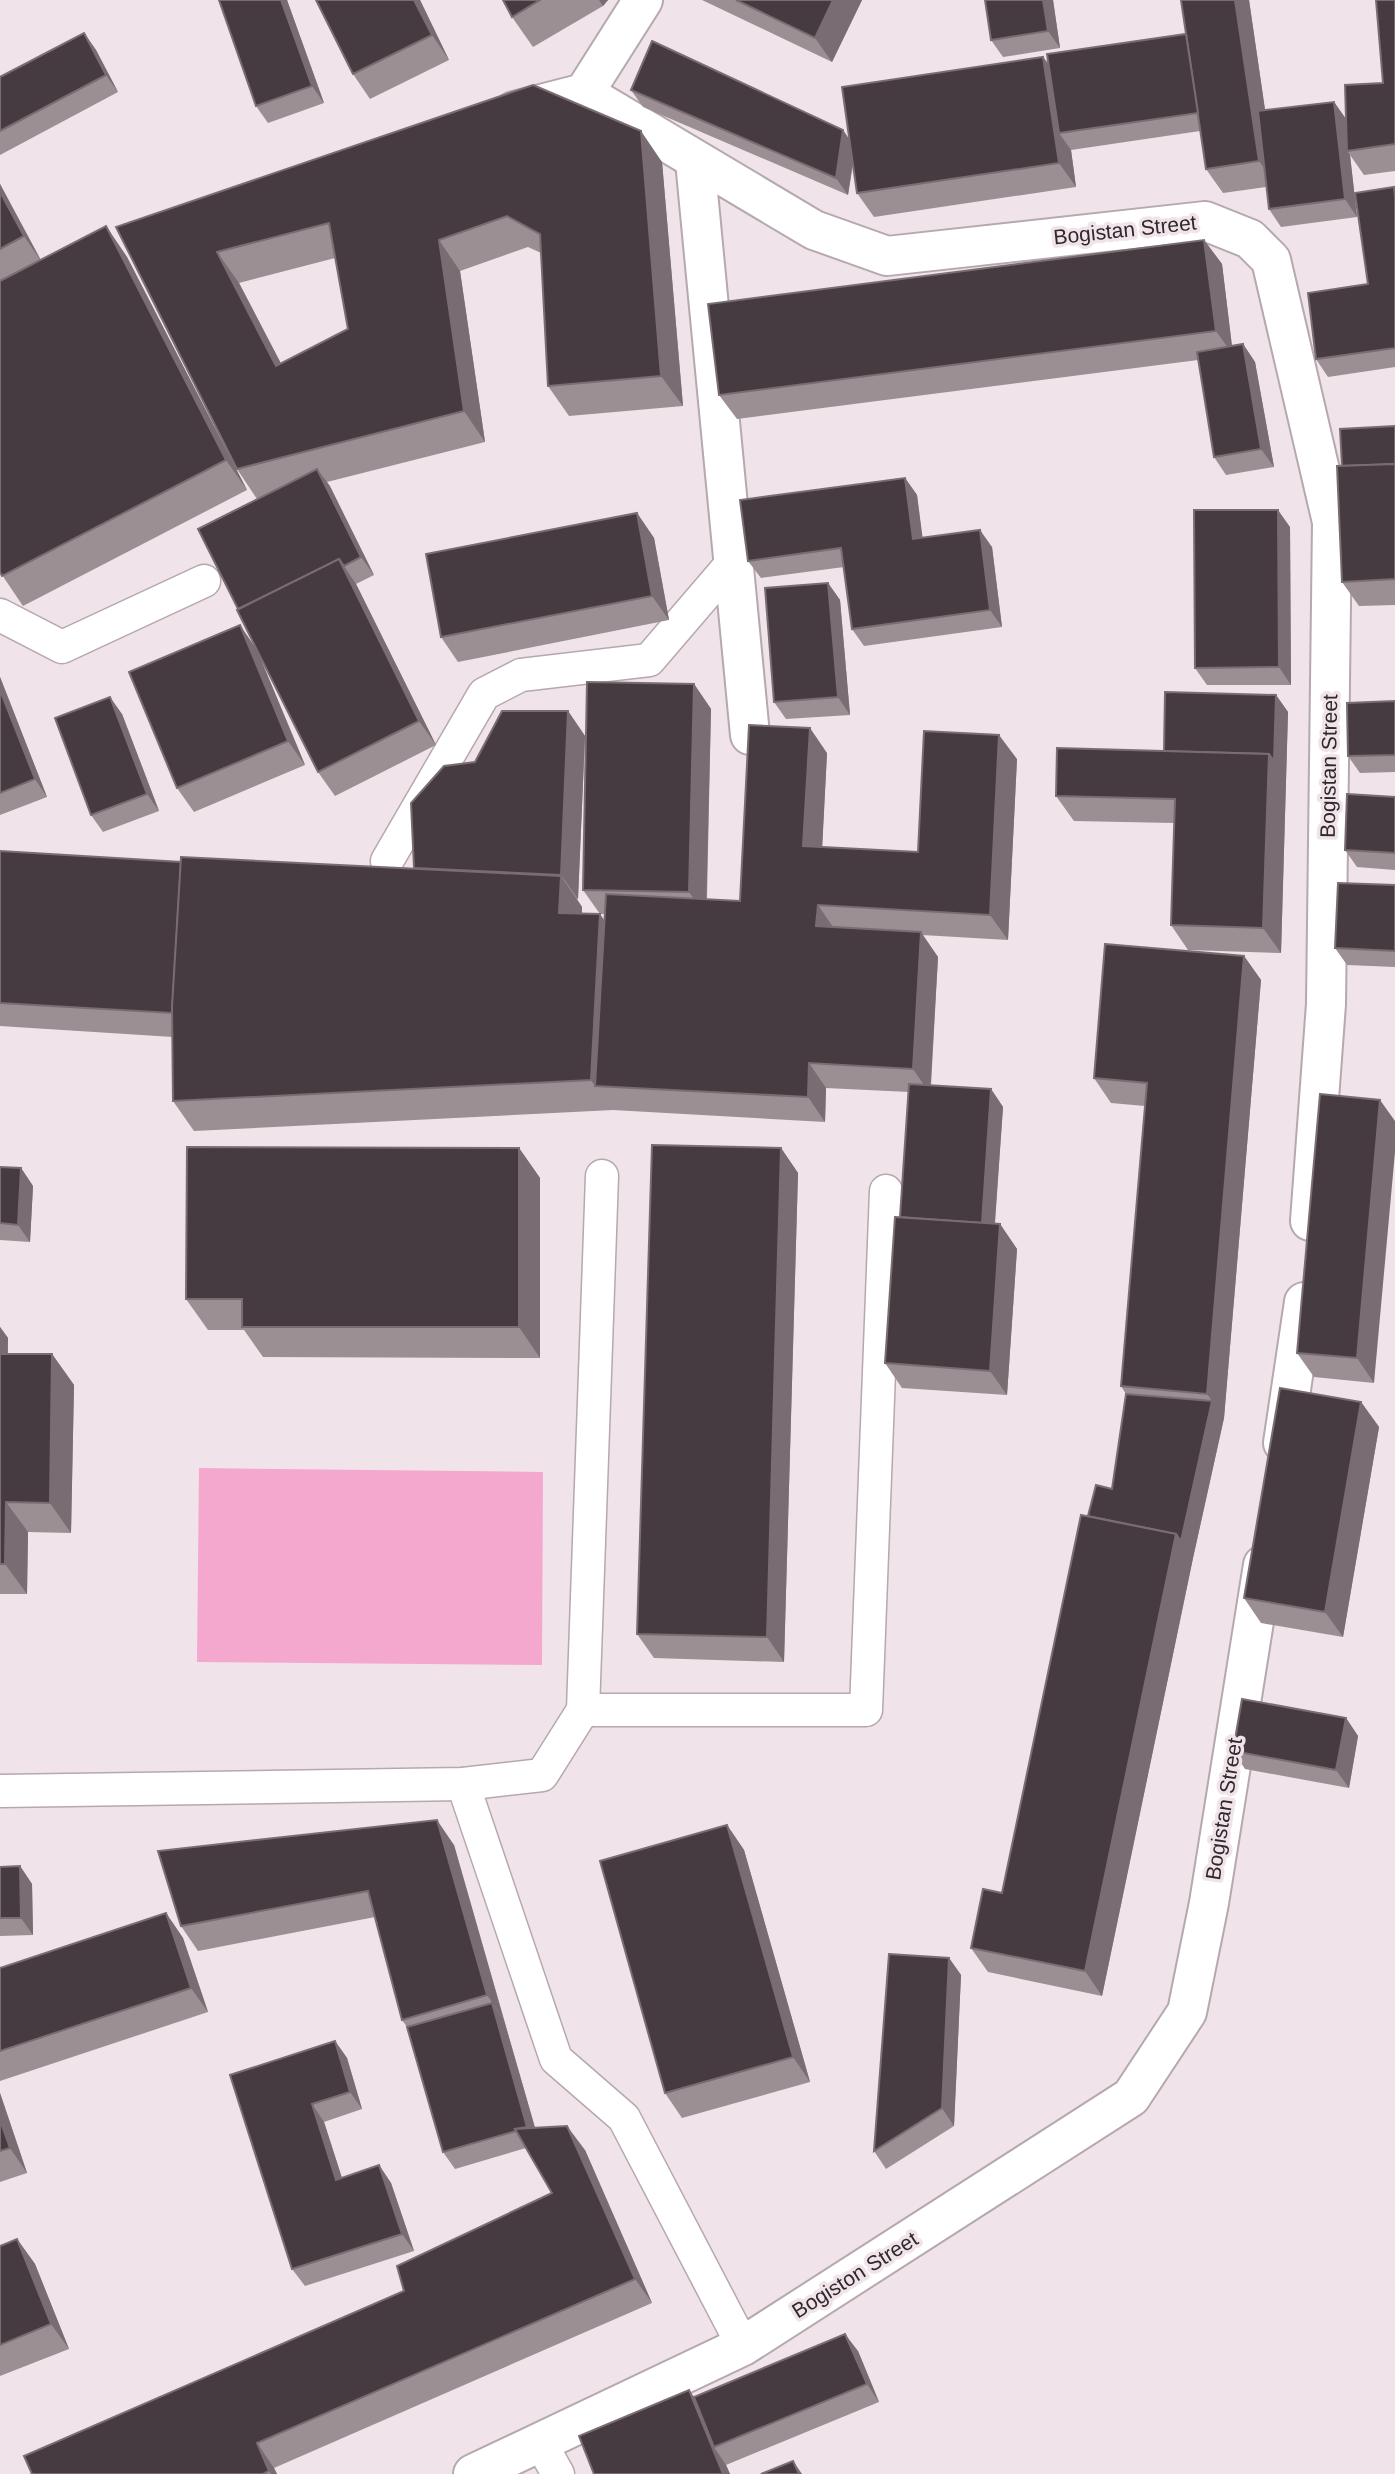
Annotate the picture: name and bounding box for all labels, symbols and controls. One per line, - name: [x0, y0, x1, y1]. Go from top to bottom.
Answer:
- street label: Bogistan Street: [1052, 211, 1198, 248]
- street label: Bogistan Street: [1316, 694, 1341, 838]
- street label: Bogistan Street: [1201, 1736, 1246, 1882]
- street label: Bogiston Street: [788, 2227, 922, 2322]

